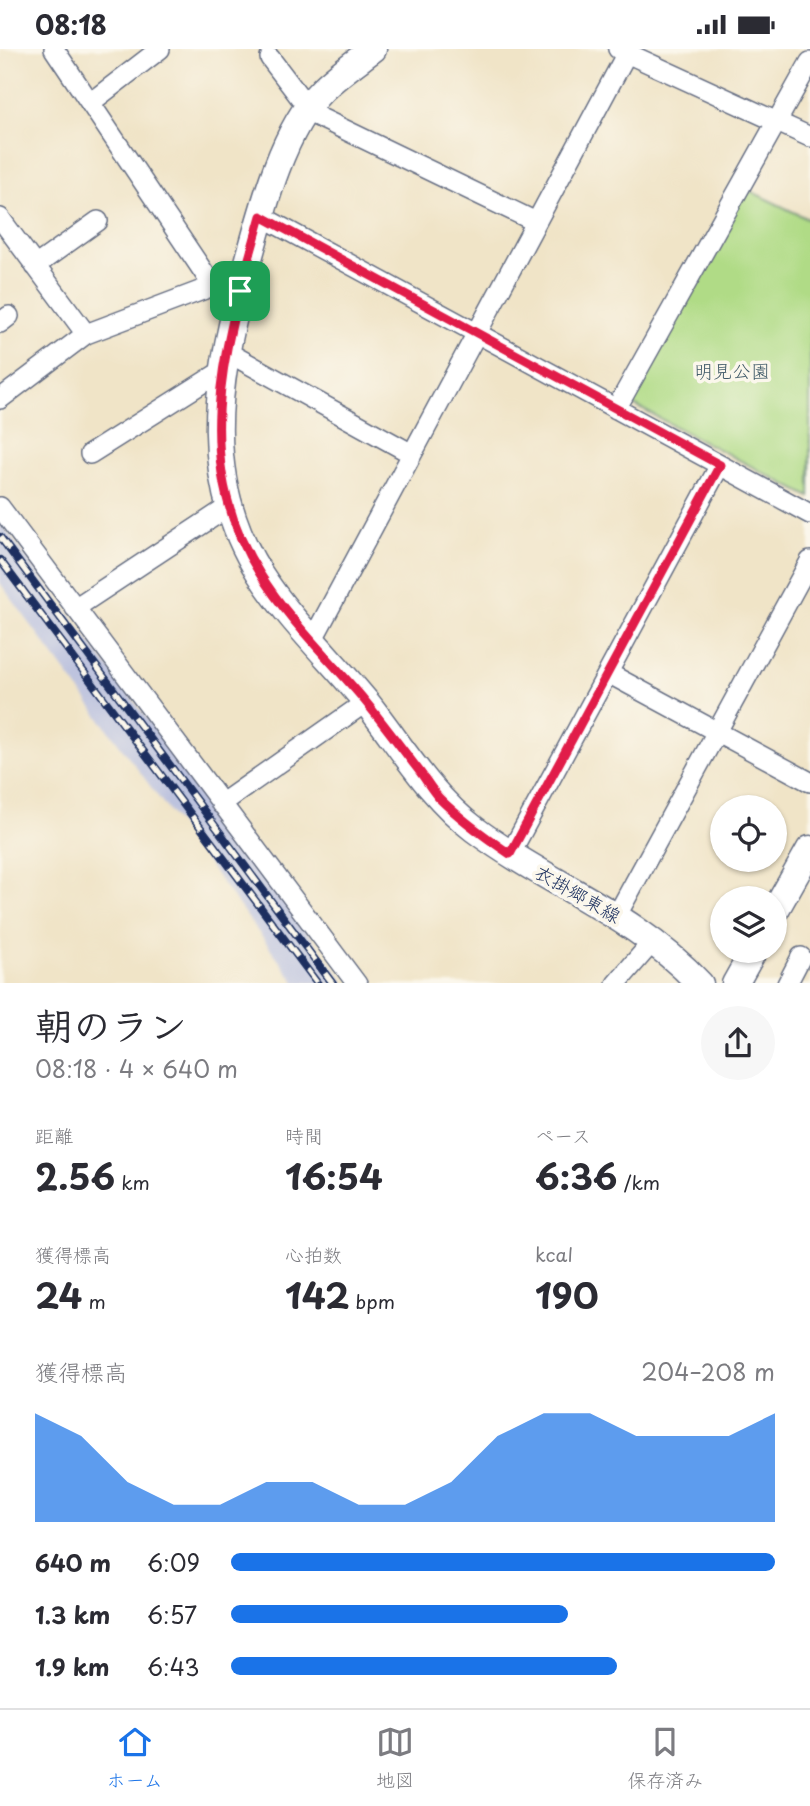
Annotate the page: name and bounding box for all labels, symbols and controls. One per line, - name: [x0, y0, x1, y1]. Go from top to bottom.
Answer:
- text: 08:18: [35, 5, 107, 44]
- pin: [210, 261, 270, 321]
- icon: arrive: [221, 272, 259, 310]
- park label: 明見公園: [694, 356, 770, 384]
- map controls: [710, 795, 787, 963]
- button: locate: [710, 795, 787, 872]
- street label: 衣掛郷東線: [530, 857, 627, 929]
- button: layers: [710, 886, 787, 963]
- text: 朝のラン: [35, 996, 187, 1053]
- button: share: [701, 1006, 775, 1080]
- text: 08:18 · 4 × 640 m: [35, 1051, 238, 1086]
- text: 距離: [35, 1121, 73, 1149]
- text: 時間: [285, 1121, 323, 1149]
- text: ペース: [535, 1121, 591, 1149]
- text: 2.56: [35, 1149, 115, 1202]
- text: 16:54: [285, 1149, 383, 1202]
- text: 6:36: [535, 1149, 618, 1202]
- text: km: [115, 1168, 150, 1196]
- text: /km: [618, 1168, 660, 1196]
- text: 獲得標高: [35, 1240, 111, 1268]
- text: 心拍数: [285, 1240, 342, 1268]
- text: kcal: [535, 1240, 573, 1268]
- text: 24: [35, 1268, 82, 1321]
- text: 142: [285, 1268, 349, 1321]
- text: 190: [535, 1268, 599, 1321]
- text: m: [82, 1287, 106, 1315]
- text: bpm: [349, 1287, 395, 1315]
- text: 獲得標高: [35, 1354, 127, 1389]
- text: 204–208 m: [641, 1354, 775, 1389]
- text: 640 m: [35, 1545, 111, 1580]
- text: 6:09: [147, 1545, 200, 1580]
- text: 1.3 km: [35, 1597, 110, 1632]
- text: 6:57: [147, 1597, 197, 1632]
- text: 1.9 km: [35, 1649, 109, 1684]
- text: 6:43: [147, 1649, 200, 1684]
- tab: ホーム: [107, 1723, 163, 1793]
- tab: 地図: [376, 1723, 414, 1793]
- tab: 保存済み: [627, 1723, 703, 1793]

